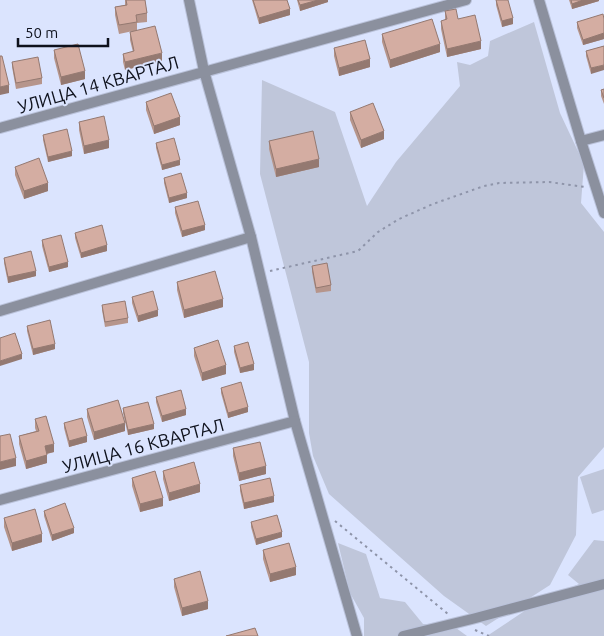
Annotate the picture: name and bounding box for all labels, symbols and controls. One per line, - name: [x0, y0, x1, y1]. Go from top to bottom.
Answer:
- scale bar: [18, 15, 108, 47]
- text: 50 m: [25, 24, 58, 41]
- street label: УЛИЦА 14 КВАРТАЛ: [15, 51, 181, 117]
- street label: УЛИЦА 16 КВАРТАЛ: [60, 414, 226, 476]

